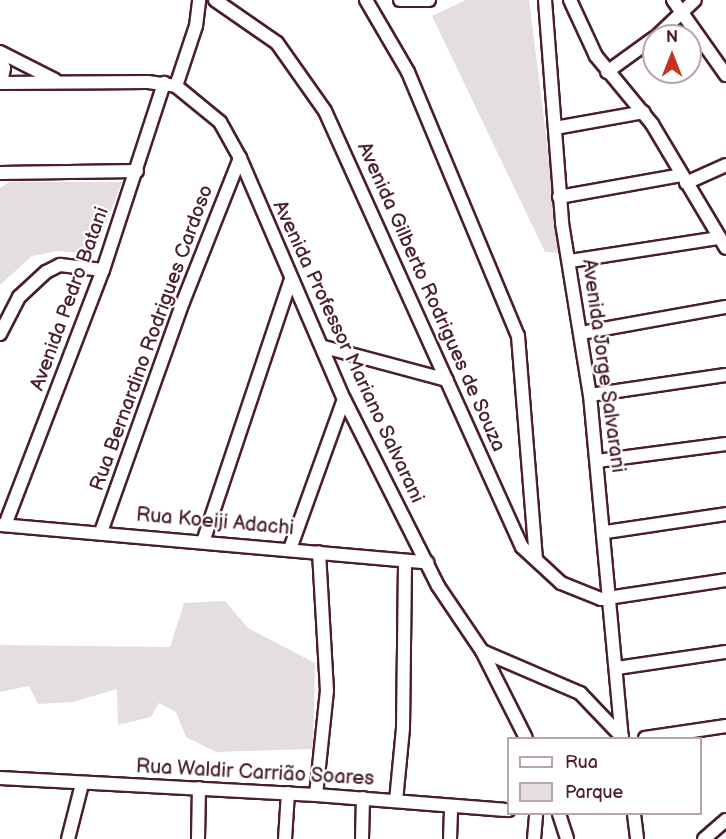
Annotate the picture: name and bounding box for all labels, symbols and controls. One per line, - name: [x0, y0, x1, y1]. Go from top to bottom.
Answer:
- north arrow: [642, 24, 702, 84]
- text: N: [666, 28, 678, 47]
- street label: Avenida Gilberto Rodrigues de Souza: [352, 138, 510, 456]
- street label: Rua Bernardino Rodrigues Cardoso: [85, 182, 219, 494]
- street label: Avenida Professor Mariano Salvarani: [267, 197, 429, 507]
- street label: Avenida Pedro Batani: [26, 204, 114, 394]
- street label: Avenida Jorge Salvarani: [576, 257, 630, 475]
- street label: Rua Koeiji Adachi: [135, 503, 295, 541]
- legend: [507, 737, 702, 815]
- text: Rua: [565, 752, 598, 773]
- street label: Rua Waldir Carrião Soares: [135, 755, 375, 791]
- text: Parque: [565, 782, 623, 803]

